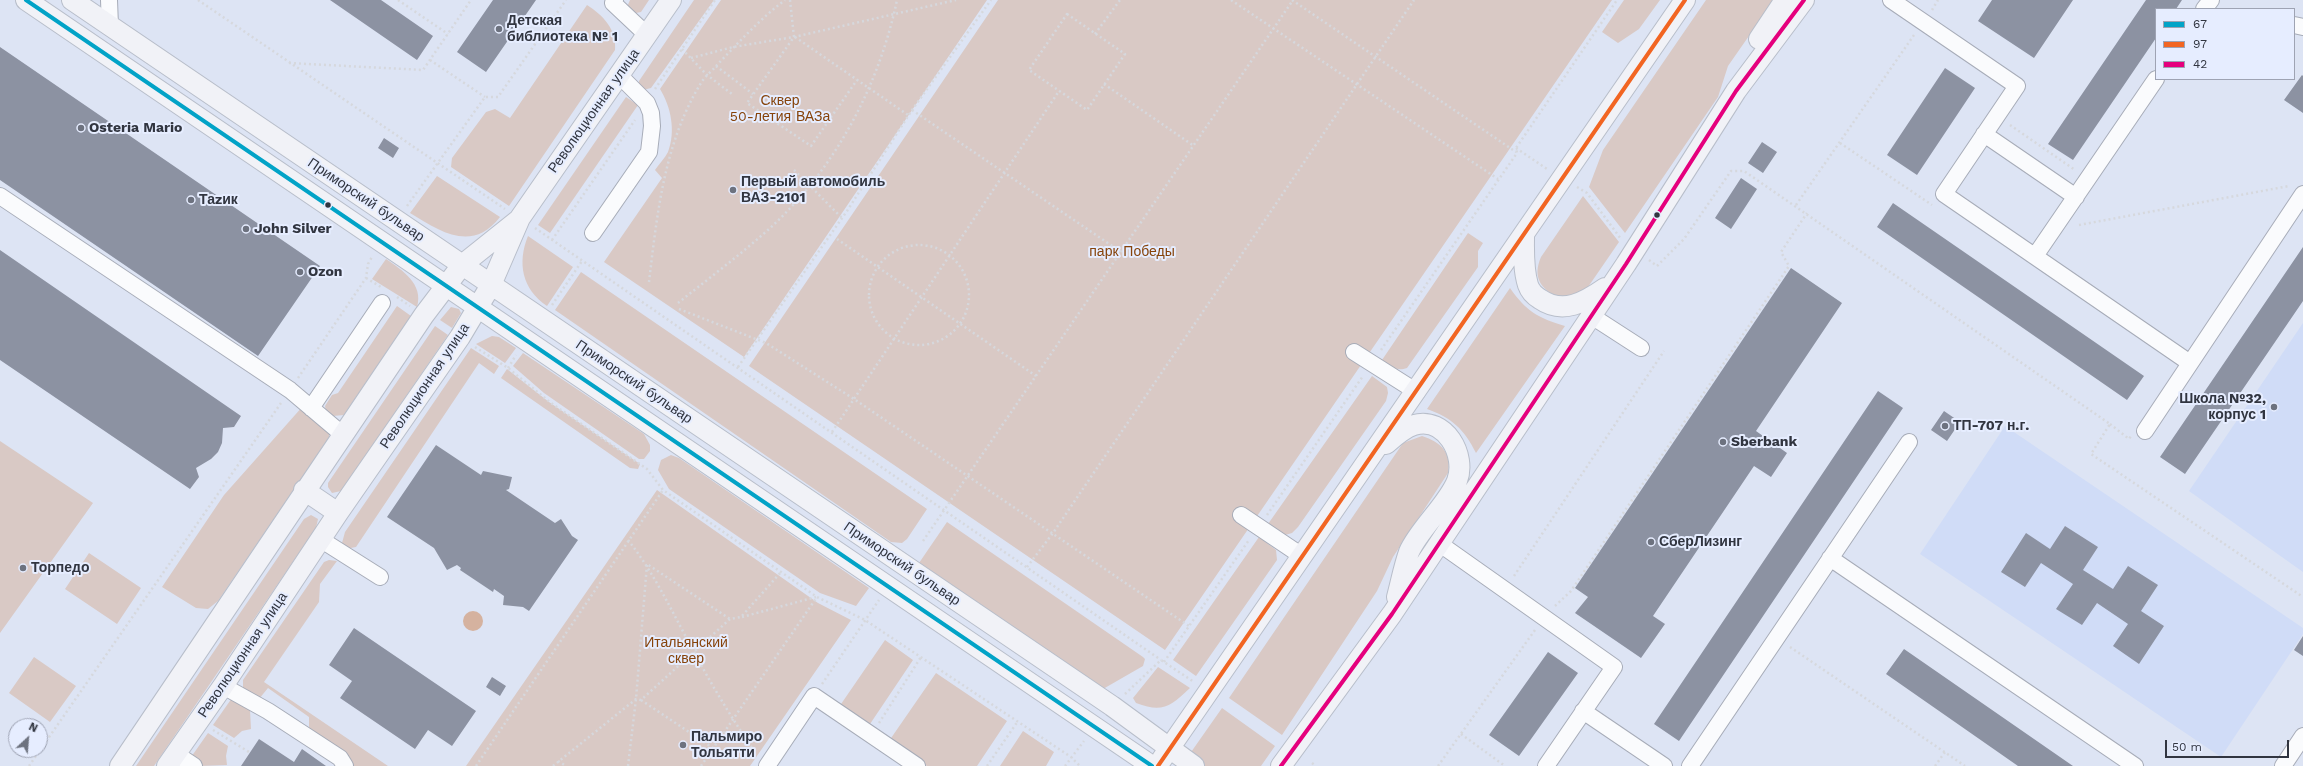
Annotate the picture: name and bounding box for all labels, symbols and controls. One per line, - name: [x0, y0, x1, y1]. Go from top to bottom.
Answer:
- legend: [2155, 8, 2295, 80]
- place label: Детская библиотека № 1: [507, 13, 618, 46]
- text: 67: [2193, 17, 2207, 31]
- marker: Детская библиотека № 1: [494, 24, 504, 34]
- text: 97: [2193, 37, 2207, 51]
- street label: Революционная улица: [545, 46, 643, 176]
- text: 42: [2193, 57, 2207, 71]
- park label: Сквер 50-летия ВАЗа: [730, 93, 830, 126]
- place label: Osteria Mario: [89, 120, 183, 136]
- marker: Osteria Mario: [76, 123, 86, 133]
- street label: Приморский бульвар: [304, 155, 428, 245]
- place label: Первый автомобиль ВАЗ-2101: [741, 174, 885, 206]
- marker: Первый автомобиль ВАЗ-2101: [728, 185, 738, 195]
- place label: Таzик: [199, 192, 238, 208]
- marker: Таzик: [186, 195, 196, 205]
- unlabelled marker: [323, 200, 333, 210]
- unlabelled marker: [1652, 210, 1662, 220]
- place label: John Silver: [254, 221, 332, 237]
- marker: John Silver: [241, 224, 251, 234]
- park label: парк Победы: [1089, 244, 1175, 260]
- place label: Ozon: [308, 264, 343, 280]
- marker: Ozon: [295, 267, 305, 277]
- street label: Революционная улица: [377, 320, 473, 452]
- street label: Приморский бульвар: [572, 337, 696, 427]
- place label: Школа №32, корпус 1: [2179, 391, 2266, 424]
- marker: Школа №32, корпус 1: [2269, 402, 2279, 412]
- place label: ТП-707 н.г.: [1953, 418, 2029, 434]
- marker: ТП-707 н.г.: [1940, 421, 1950, 431]
- place label: Sberbank: [1731, 434, 1797, 450]
- marker: Sberbank: [1718, 437, 1728, 447]
- street label: Приморский бульвар: [840, 519, 964, 609]
- place label: СберЛизинг: [1659, 534, 1742, 550]
- marker: СберЛизинг: [1646, 537, 1656, 547]
- place label: Торпедо: [31, 560, 89, 576]
- marker: Торпедо: [18, 563, 28, 573]
- street label: Революционная улица: [195, 589, 291, 721]
- park label: Итальянский сквер: [644, 635, 728, 668]
- north arrow: [8, 718, 48, 758]
- text: N: [27, 720, 40, 735]
- place label: Пальмиро Тольятти: [691, 729, 762, 762]
- scale bar: [2167, 732, 2291, 758]
- marker: Пальмиро Тольятти: [678, 740, 688, 750]
- text: 50 m: [2172, 740, 2202, 754]

